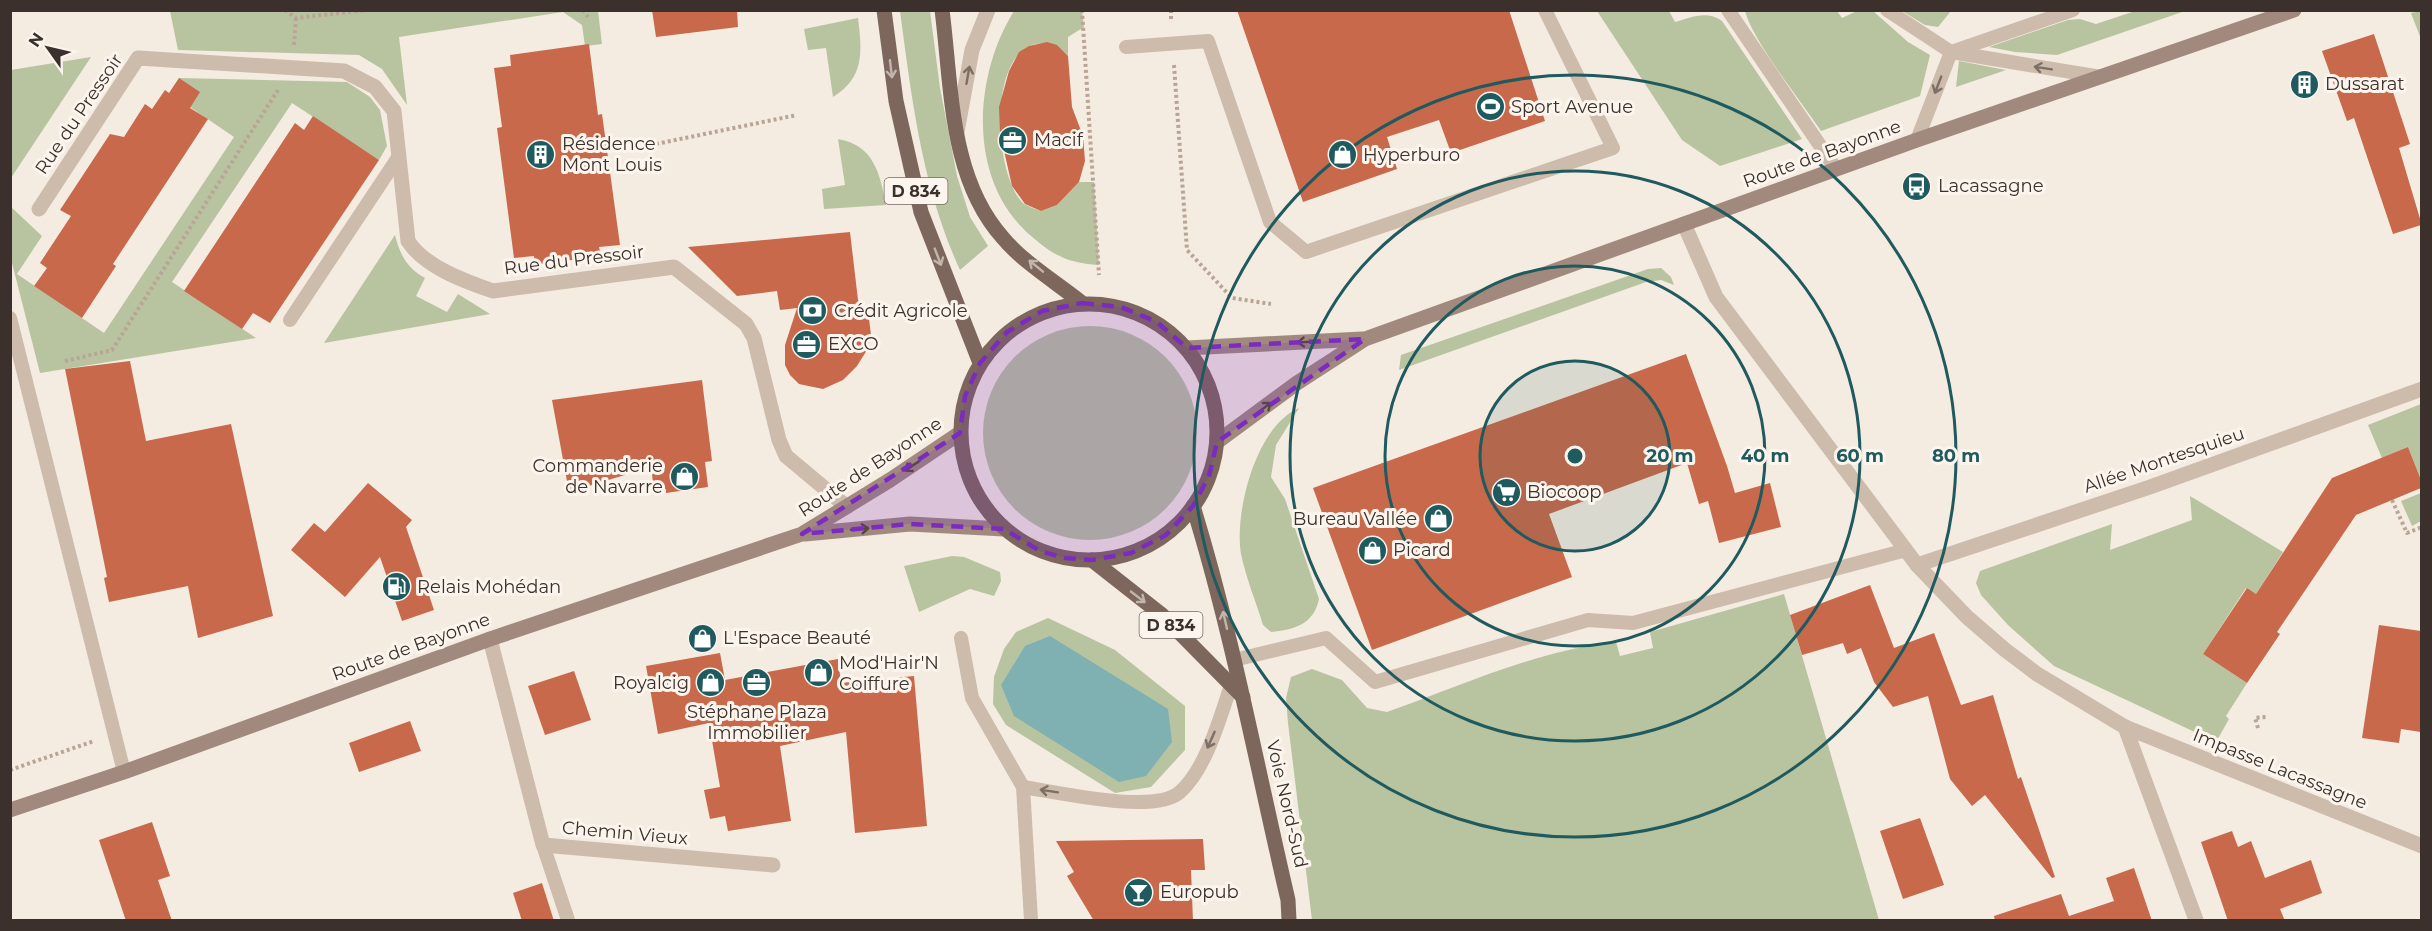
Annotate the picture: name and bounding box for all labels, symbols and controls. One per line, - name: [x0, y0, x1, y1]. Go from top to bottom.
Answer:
- north arrow: [18, 18, 78, 78]
- text: N: [24, 29, 47, 51]
- street label: Rue du Pressoir: [30, 49, 128, 179]
- one-way arrow: [886, 58, 897, 78]
- one-way arrow: [2034, 62, 2053, 73]
- one-way arrow: [962, 65, 973, 85]
- building icon: Dussarat: [2288, 68, 2320, 100]
- place label: Dussarat: [2325, 73, 2405, 95]
- one-way arrow: [1932, 75, 1943, 93]
- sports icon: Sport Avenue: [1474, 91, 1506, 123]
- place label: Sport Avenue: [1511, 96, 1633, 118]
- street label: Route de Bayonne: [1740, 115, 1904, 193]
- office icon: Macif: [997, 124, 1029, 156]
- place label: Macif: [1034, 129, 1084, 151]
- place label: Résidence Mont Louis: [562, 133, 662, 176]
- building icon: Résidence Mont Louis: [525, 138, 557, 170]
- shop icon: Hyperburo: [1326, 139, 1358, 171]
- place label: Hyperburo: [1363, 144, 1460, 166]
- bus stop icon: Lacassagne: [1901, 170, 1933, 202]
- place label: Lacassagne: [1938, 175, 2044, 197]
- road number: D 834: [884, 178, 948, 204]
- street label: Rue du Pressoir: [503, 240, 645, 280]
- one-way arrow: [934, 247, 945, 266]
- one-way arrow: [1029, 259, 1044, 273]
- bank icon: Crédit Agricole: [797, 295, 829, 327]
- place label: Crédit Agricole: [834, 300, 968, 322]
- office icon: EXCO: [791, 328, 823, 360]
- place label: EXCO: [828, 333, 879, 355]
- one-way arrow: [1297, 337, 1317, 348]
- one-way arrow: [1255, 401, 1271, 414]
- street label: Route de Bayonne: [794, 412, 946, 522]
- street label: Allée Montesquieu: [2081, 422, 2247, 498]
- text: 20 m: [1647, 445, 1693, 467]
- text: 40 m: [1741, 445, 1789, 467]
- text: 60 m: [1836, 445, 1884, 467]
- text: 80 m: [1932, 445, 1980, 467]
- centre of rings: [1565, 446, 1585, 466]
- place label: Commanderie de Navarre: [533, 455, 663, 498]
- shop icon: Commanderie de Navarre: [668, 460, 700, 492]
- one-way arrow: [904, 460, 920, 472]
- supermarket icon: Biocoop: [1490, 476, 1522, 508]
- place label: Biocoop: [1527, 481, 1601, 503]
- shop icon: Bureau Vallée: [1422, 503, 1454, 535]
- place label: Bureau Vallée: [1293, 508, 1417, 530]
- one-way arrow: [850, 523, 870, 534]
- shop icon: Picard: [1356, 534, 1388, 566]
- place label: Picard: [1393, 539, 1451, 561]
- fuel station icon: Relais Mohédan: [380, 571, 412, 603]
- place label: Relais Mohédan: [417, 576, 561, 598]
- one-way arrow: [1130, 590, 1146, 603]
- street label: Route de Bayonne: [329, 608, 493, 686]
- one-way arrow: [1218, 610, 1230, 629]
- road number: D 834: [1140, 612, 1202, 638]
- shop icon: L'Espace Beauté: [686, 622, 718, 654]
- place label: L'Espace Beauté: [723, 627, 871, 649]
- place label: Mod'Hair'N Coiffure: [839, 652, 939, 695]
- shop icon: Mod'Hair'N Coiffure: [802, 657, 834, 689]
- shop icon: Royalcig: [694, 667, 726, 699]
- office icon: Stéphane Plaza Immobilier: [741, 667, 773, 699]
- place label: Royalcig: [613, 672, 689, 694]
- place label: Stéphane Plaza Immobilier: [687, 701, 827, 744]
- street label: Impasse Lacassagne: [2190, 724, 2370, 814]
- one-way arrow: [1204, 730, 1216, 748]
- street label: Voie Nord-Sud: [1262, 738, 1312, 870]
- one-way arrow: [1040, 785, 1060, 796]
- street label: Chemin Vieux: [561, 817, 689, 849]
- bar icon: Europub: [1123, 876, 1155, 908]
- place label: Europub: [1160, 881, 1239, 903]

